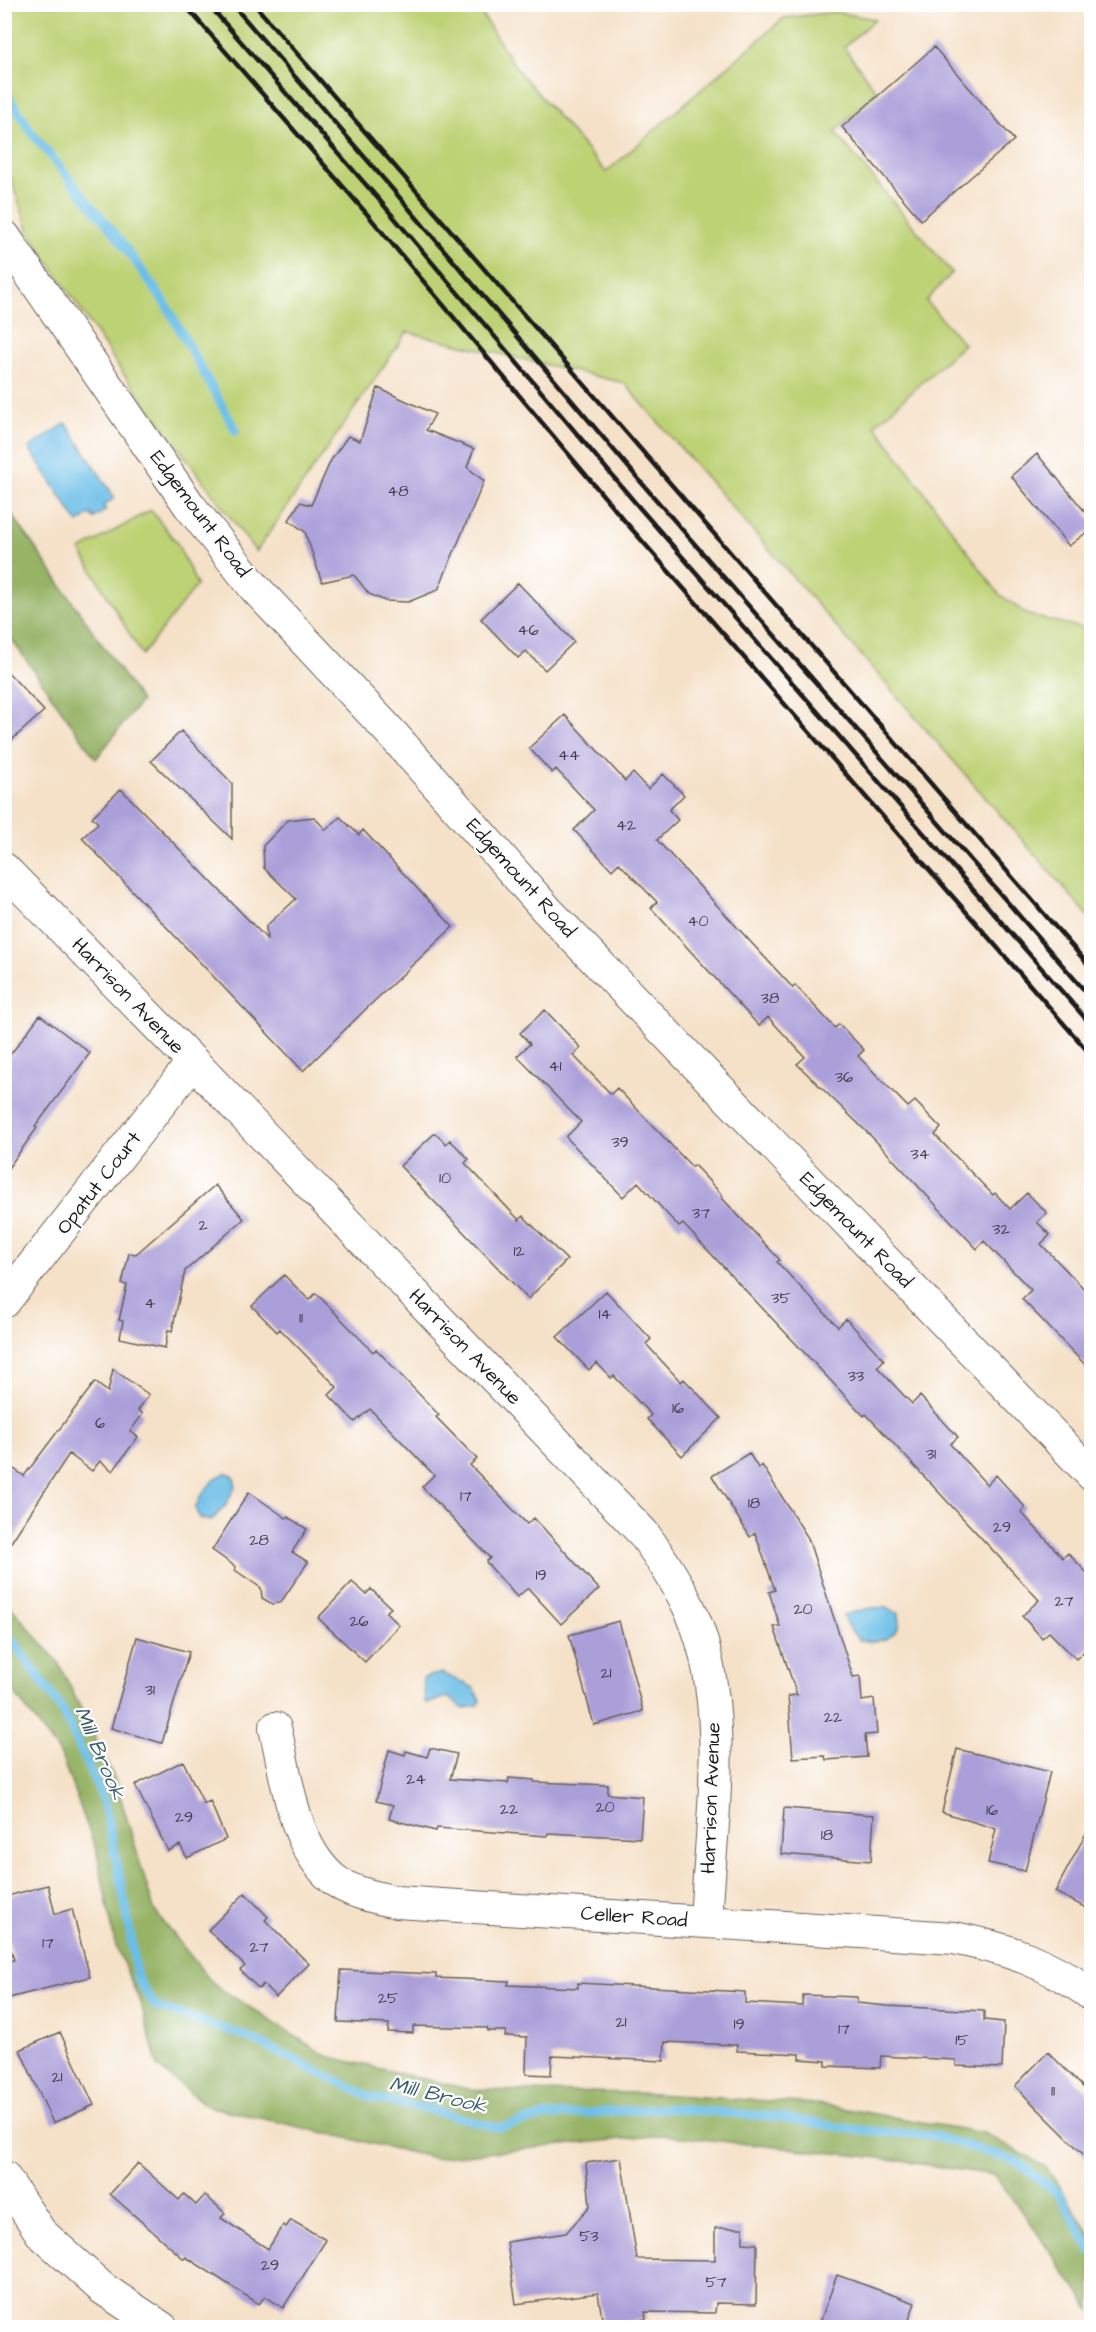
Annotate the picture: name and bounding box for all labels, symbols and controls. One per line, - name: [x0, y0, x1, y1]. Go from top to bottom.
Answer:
- street label: Edgemount Road: [142, 445, 257, 584]
- house number: 48: [387, 480, 409, 502]
- house number: 46: [518, 619, 538, 641]
- house number: 44: [558, 744, 580, 766]
- street label: Edgemount Road: [459, 812, 582, 945]
- house number: 42: [616, 814, 636, 836]
- house number: 40: [688, 910, 708, 932]
- street label: Harrison Avenue: [65, 932, 191, 1060]
- house number: 38: [761, 987, 779, 1009]
- house number: 41: [549, 1055, 561, 1077]
- house number: 36: [835, 1066, 853, 1088]
- street label: Opatut Court: [50, 1126, 148, 1240]
- house number: 39: [611, 1131, 629, 1153]
- house number: 34: [910, 1143, 930, 1165]
- street label: Edgemount Road: [792, 1166, 919, 1295]
- house number: 10: [439, 1167, 451, 1189]
- house number: 37: [692, 1202, 710, 1224]
- house number: 2: [198, 1214, 208, 1236]
- house number: 32: [992, 1218, 1010, 1240]
- house number: 12: [513, 1240, 525, 1262]
- street label: Harrison Avenue: [402, 1283, 528, 1411]
- house number: 35: [771, 1287, 791, 1309]
- house number: 4: [145, 1292, 156, 1314]
- house number: 14: [599, 1303, 612, 1325]
- house number: 11: [299, 1307, 303, 1329]
- house number: 33: [848, 1365, 864, 1387]
- house number: 16: [672, 1397, 684, 1419]
- house number: 6: [95, 1412, 105, 1434]
- house number: 31: [926, 1443, 936, 1465]
- house number: 17: [460, 1485, 472, 1507]
- house number: 18: [748, 1492, 760, 1514]
- house number: 29: [993, 1516, 1011, 1538]
- house number: 28: [249, 1529, 269, 1551]
- house number: 19: [535, 1564, 547, 1586]
- house number: 27: [1055, 1590, 1074, 1612]
- house number: 20: [793, 1598, 813, 1620]
- house number: 26: [349, 1610, 369, 1632]
- house number: 21: [600, 1662, 612, 1684]
- house number: 31: [145, 1679, 155, 1701]
- water label: Mill Brook: [67, 1702, 133, 1805]
- house number: 22: [824, 1706, 842, 1728]
- street label: Harrison Avenue: [694, 1722, 728, 1874]
- house number: 24: [406, 1768, 426, 1790]
- house number: 20: [595, 1796, 615, 1818]
- house number: 22: [500, 1798, 518, 1820]
- house number: 16: [986, 1799, 998, 1821]
- house number: 29: [175, 1806, 193, 1828]
- house number: 18: [821, 1824, 833, 1846]
- street label: Celler Road: [580, 1899, 688, 1935]
- house number: 17: [42, 1932, 54, 1954]
- house number: 27: [250, 1936, 269, 1958]
- house number: 25: [378, 1987, 399, 2009]
- house number: 21: [615, 2011, 627, 2033]
- house number: 19: [733, 2013, 745, 2035]
- house number: 17: [838, 2018, 850, 2040]
- house number: 15: [955, 2029, 969, 2051]
- house number: 21: [51, 2066, 63, 2088]
- water label: Mill Brook: [387, 2069, 490, 2121]
- house number: 11: [1051, 2080, 1055, 2102]
- house number: 53: [579, 2225, 599, 2247]
- house number: 29: [261, 2254, 279, 2276]
- house number: 57: [705, 2271, 727, 2293]

